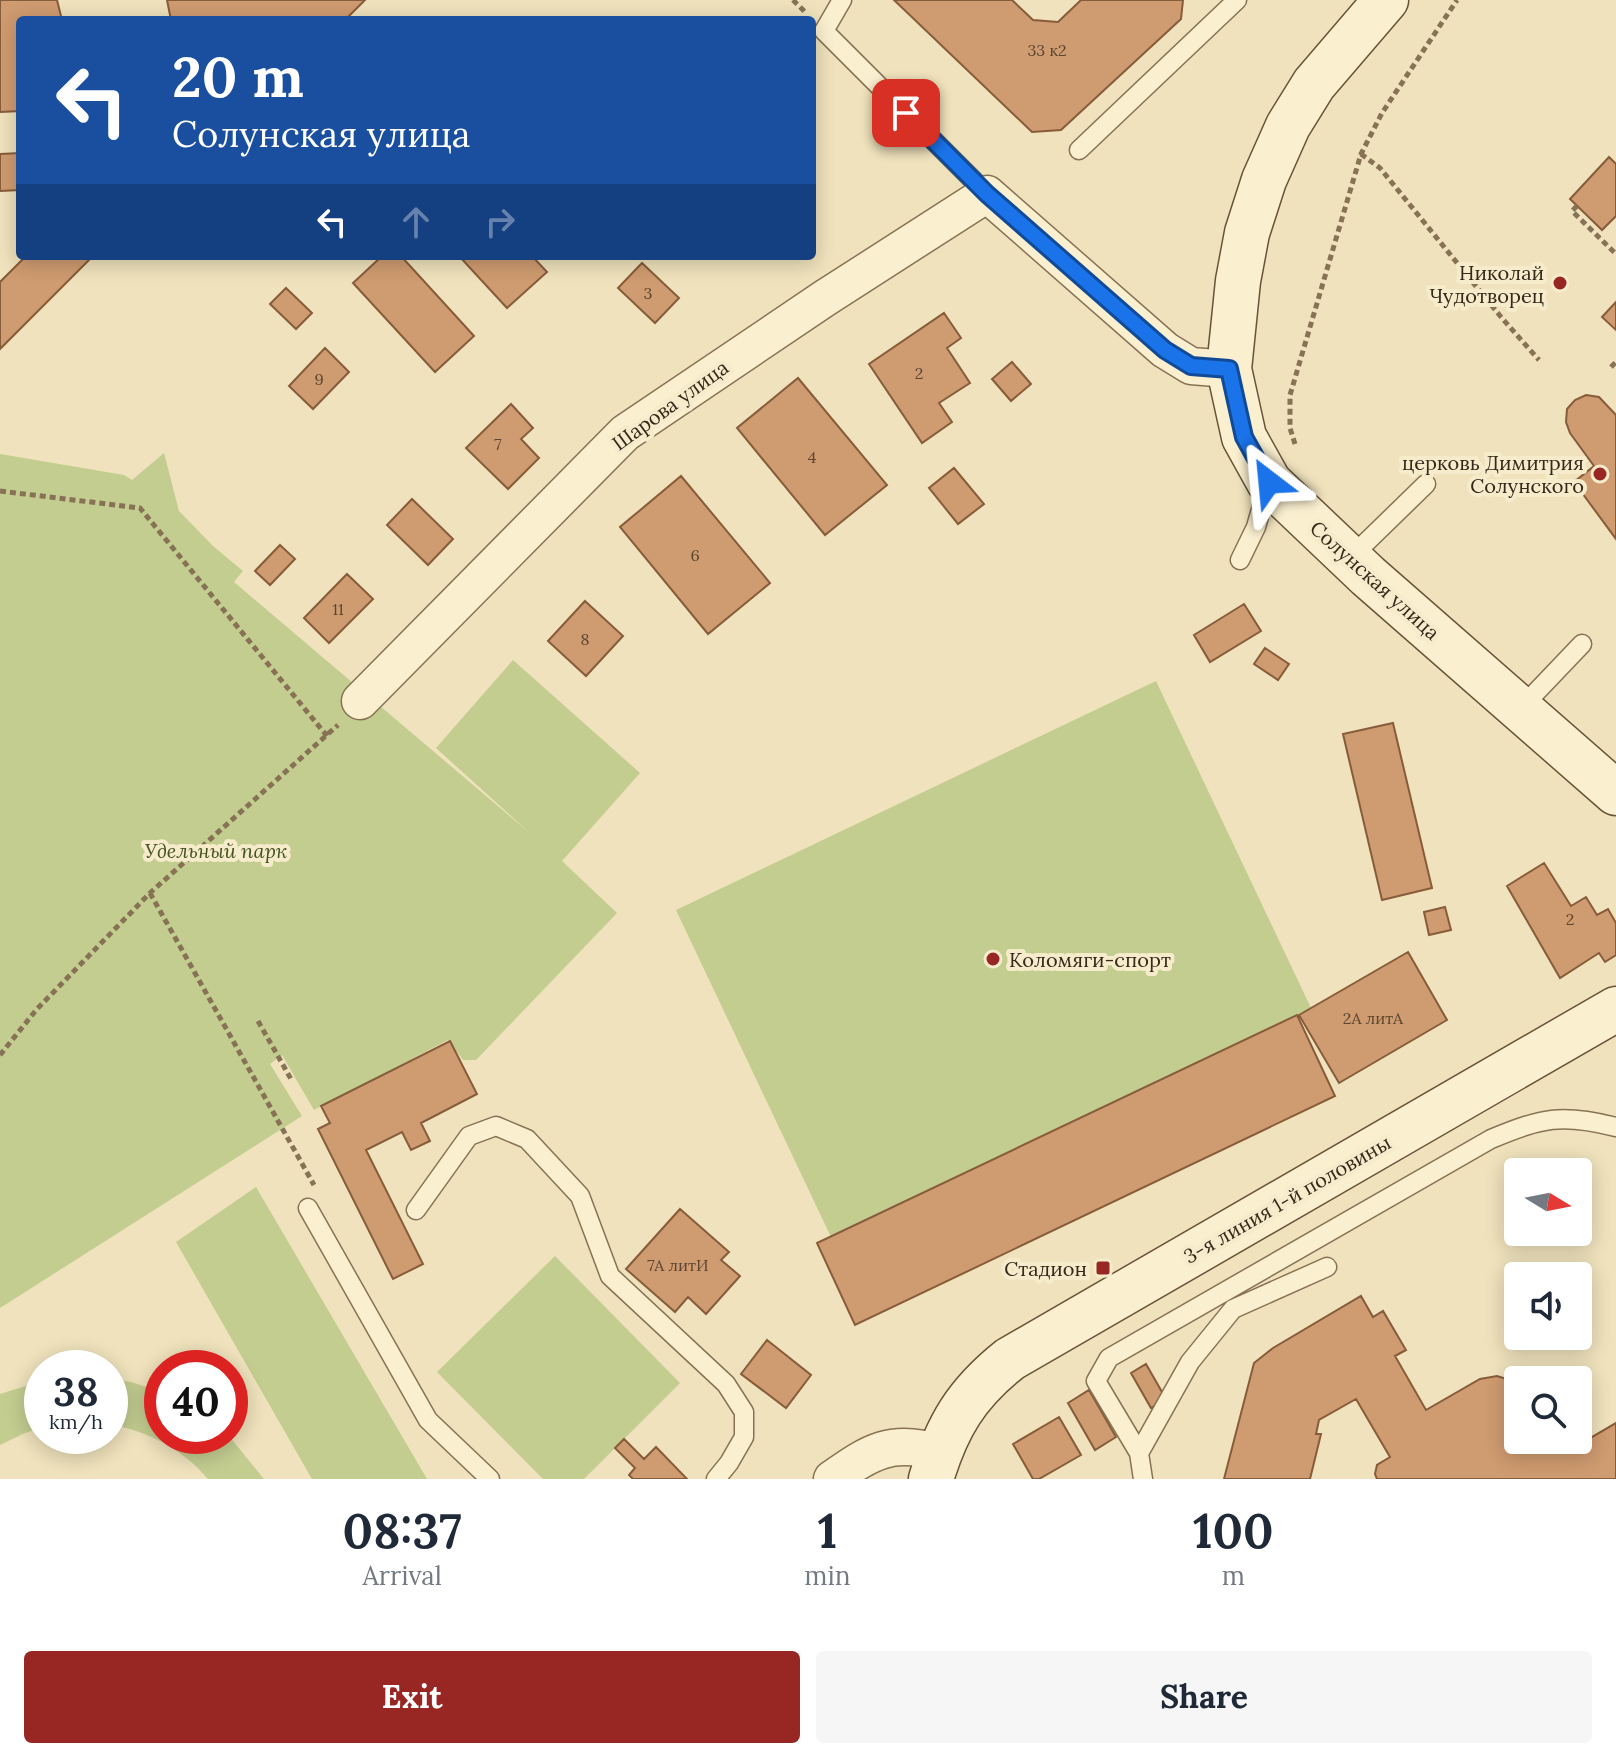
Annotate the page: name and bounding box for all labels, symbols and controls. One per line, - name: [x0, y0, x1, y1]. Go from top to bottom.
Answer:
- house number: 33 к2: [1027, 40, 1067, 60]
- text: 20 m: [172, 41, 304, 112]
- icon: left: [40, 48, 144, 152]
- pin: [872, 79, 940, 147]
- icon: arrive: [884, 91, 928, 135]
- text: Солунская улица: [172, 111, 470, 157]
- icon: left: [310, 200, 354, 244]
- icon: ahead: [394, 200, 438, 244]
- icon: right: [478, 200, 522, 244]
- place label: Николай Чудотворец: [1429, 260, 1544, 308]
- marker: Николай Чудотворец: [1551, 274, 1569, 292]
- house number: 3: [644, 283, 653, 303]
- street label: Шарова улица: [607, 355, 733, 455]
- house number: 2: [915, 363, 923, 383]
- house number: 9: [314, 369, 324, 389]
- house number: 7: [494, 434, 502, 454]
- position arrow: [1227, 440, 1311, 524]
- house number: 4: [808, 447, 817, 467]
- place label: церковь Димитрия Солунского: [1402, 450, 1584, 498]
- marker: церковь Димитрия Солунского: [1591, 465, 1609, 483]
- street label: Солунская улица: [1305, 515, 1445, 645]
- house number: 6: [690, 545, 700, 565]
- house number: 11: [332, 599, 344, 619]
- house number: 8: [581, 629, 590, 649]
- park label: Удельный парк: [145, 838, 288, 863]
- house number: 2: [1566, 909, 1574, 929]
- place label: Коломяги-спорт: [1009, 947, 1171, 972]
- marker: Коломяги-спорт: [984, 950, 1002, 968]
- house number: 2А литА: [1343, 1008, 1404, 1028]
- street label: 3-я линия 1-й половины: [1179, 1129, 1395, 1269]
- north arrow: [1504, 1158, 1592, 1246]
- map controls: [1504, 1158, 1592, 1454]
- house number: 7А литИ: [647, 1255, 709, 1275]
- place label: Стадион: [1004, 1256, 1087, 1281]
- marker: Стадион: [1094, 1259, 1112, 1277]
- button: sound: [1504, 1262, 1592, 1350]
- speed limit sign: 40: [144, 1350, 248, 1454]
- text: 38: [53, 1366, 99, 1417]
- button: search: [1504, 1366, 1592, 1454]
- text: km/h: [49, 1409, 103, 1434]
- text: 08:37: [342, 1500, 462, 1561]
- text: 1: [818, 1500, 837, 1561]
- text: 100: [1193, 1500, 1274, 1561]
- text: Arrival: [362, 1559, 442, 1592]
- text: min: [804, 1559, 851, 1592]
- text: m: [1222, 1559, 1245, 1592]
- button: Exit: [24, 1651, 800, 1743]
- button: Share: [816, 1651, 1592, 1743]

